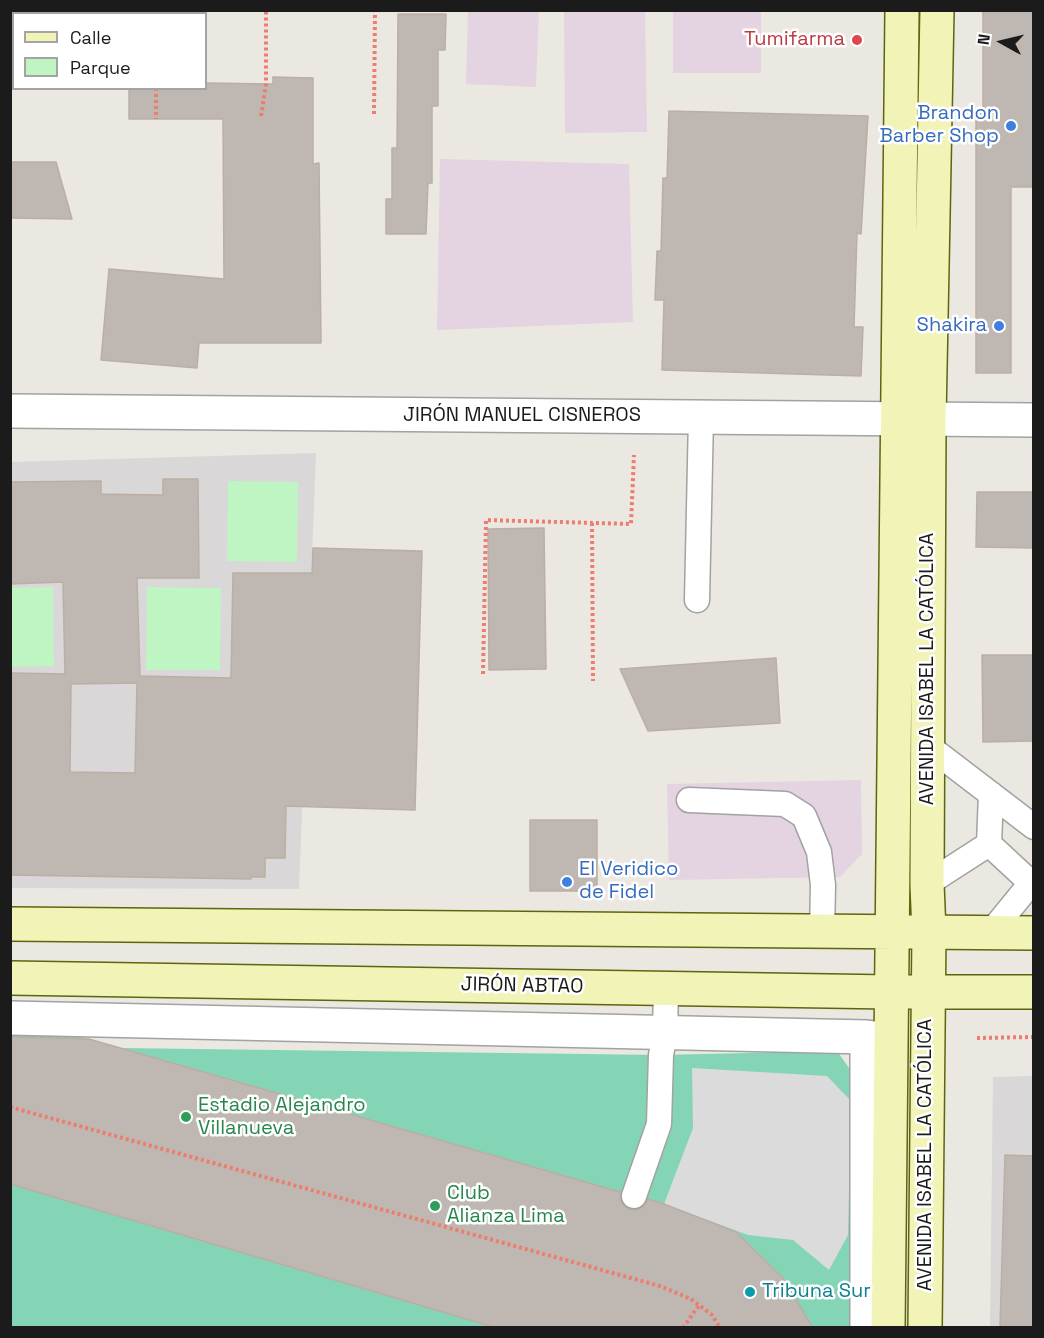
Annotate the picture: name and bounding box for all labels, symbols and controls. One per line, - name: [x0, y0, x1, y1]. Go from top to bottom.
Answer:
- legend: [12, 12, 207, 90]
- north arrow: [972, 12, 1032, 72]
- text: Calle: [70, 26, 111, 49]
- place label: Tumifarma: [744, 28, 845, 52]
- marker: Tumifarma: [850, 33, 864, 47]
- text: N: [973, 33, 995, 46]
- text: Parque: [70, 56, 131, 79]
- place label: Brandon Barber Shop: [880, 102, 999, 149]
- marker: Brandon Barber Shop: [1004, 119, 1018, 133]
- place label: Shakira: [917, 314, 987, 338]
- marker: Shakira: [992, 319, 1006, 333]
- street label: JIRÓN MANUEL CISNEROS: [403, 404, 641, 428]
- street label: AVENIDA ISABEL LA CATÓLICA: [916, 533, 940, 805]
- place label: El Veridico de Fidel: [579, 858, 678, 905]
- marker: El Veridico de Fidel: [560, 875, 574, 889]
- street label: JIRÓN ABTAO: [460, 973, 584, 999]
- street label: AVENIDA ISABEL LA CATÓLICA: [914, 1019, 938, 1291]
- place label: Estadio Alejandro Villanueva: [198, 1094, 366, 1141]
- marker: Estadio Alejandro Villanueva: [179, 1110, 193, 1124]
- place label: Club Alianza Lima: [447, 1182, 565, 1229]
- marker: Club Alianza Lima: [428, 1199, 442, 1213]
- place label: Tribuna Sur: [762, 1280, 871, 1304]
- marker: Tribuna Sur: [743, 1285, 757, 1299]

